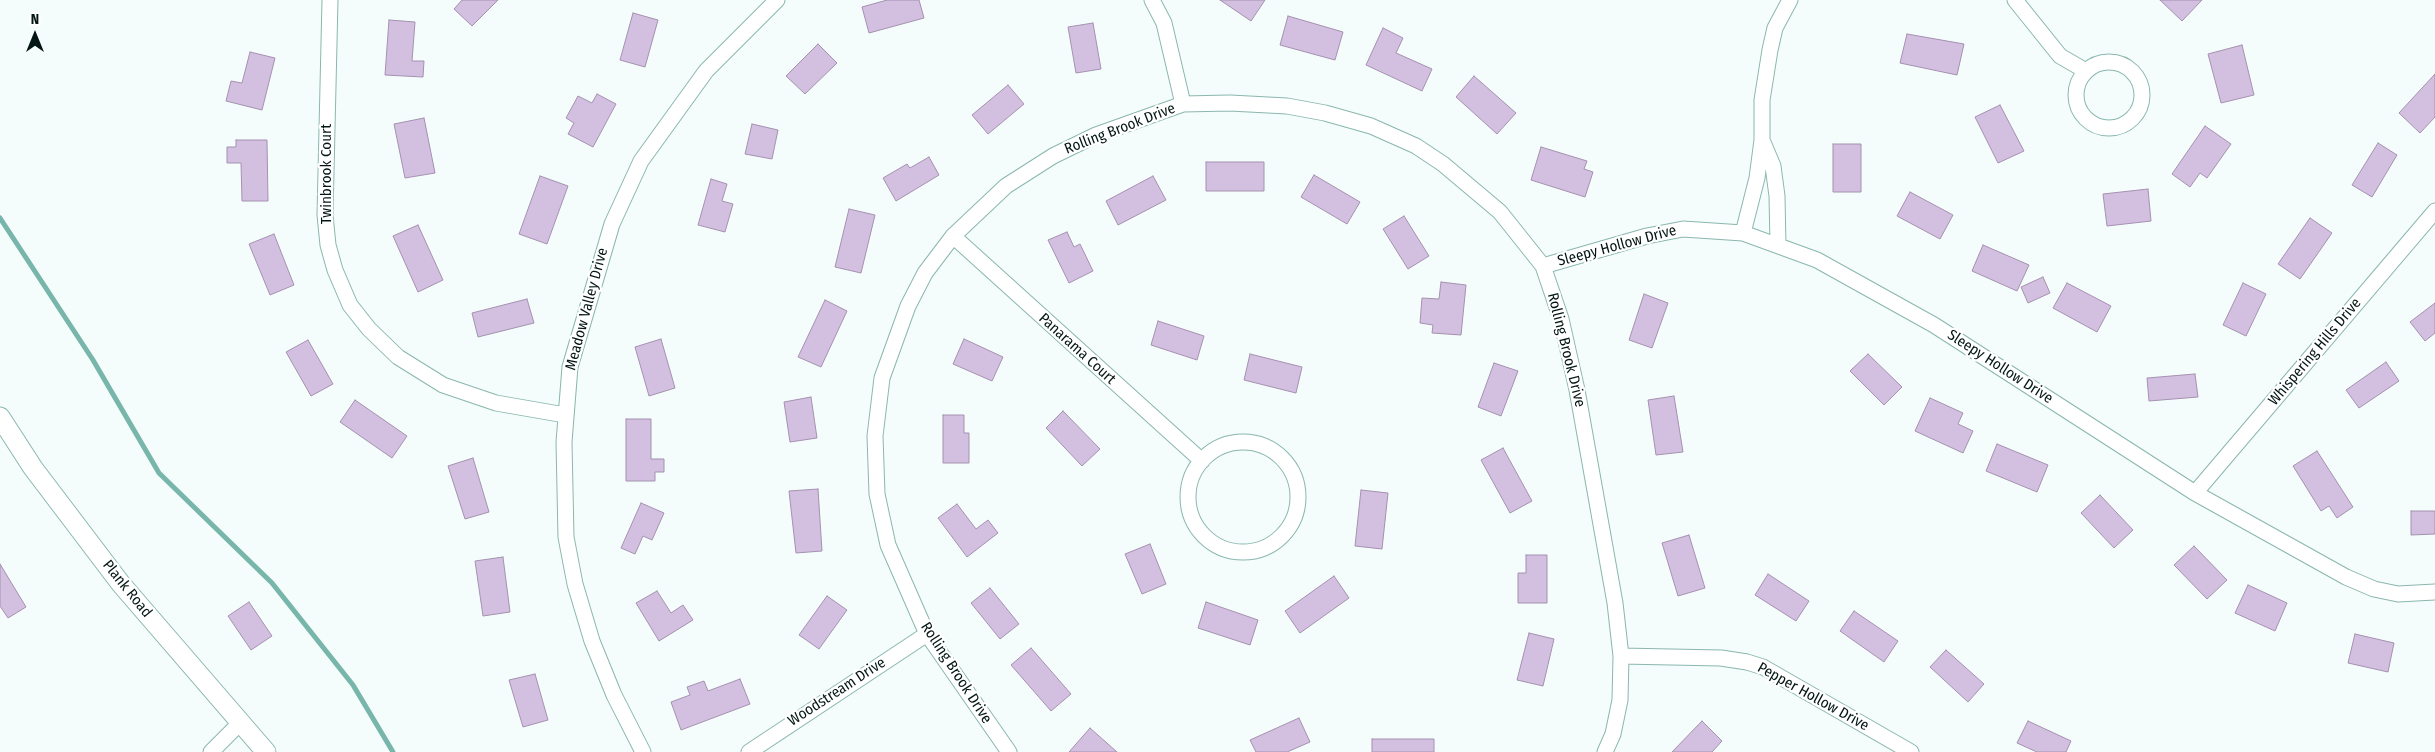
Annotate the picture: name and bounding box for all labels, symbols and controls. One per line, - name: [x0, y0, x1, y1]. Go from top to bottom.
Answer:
- north arrow: [10, 10, 60, 60]
- text: N: [31, 11, 39, 28]
- street label: Rolling Brook Drive: [1062, 100, 1178, 158]
- street label: Twinbrook Court: [318, 124, 336, 224]
- street label: Sleepy Hollow Drive: [1556, 222, 1678, 270]
- street label: Meadow Valley Drive: [562, 246, 612, 372]
- street label: Rolling Brook Drive: [1543, 291, 1589, 409]
- street label: Whispering Hills Drive: [2265, 295, 2365, 409]
- street label: Panarama Court: [1035, 310, 1119, 388]
- street label: Sleepy Hollow Drive: [1944, 326, 2056, 408]
- street label: Plank Road: [98, 557, 156, 621]
- street label: Rolling Brook Drive: [917, 619, 995, 727]
- street label: Woodstream Drive: [785, 654, 889, 730]
- street label: Pepper Hollow Drive: [1754, 659, 1872, 735]

